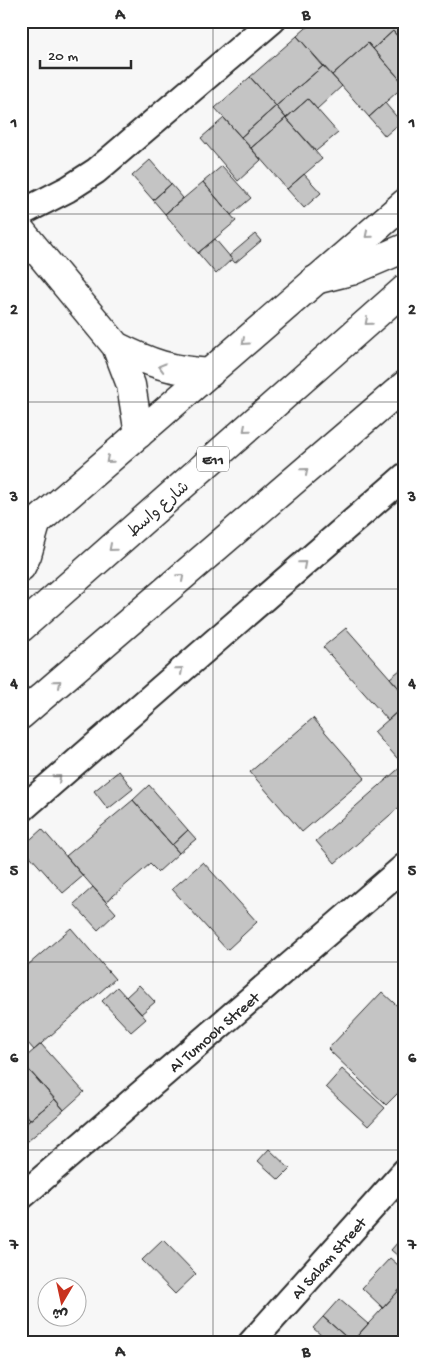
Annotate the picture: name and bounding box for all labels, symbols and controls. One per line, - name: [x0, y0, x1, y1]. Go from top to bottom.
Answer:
- text: A: [114, 7, 126, 26]
- text: B: [301, 7, 311, 26]
- scale bar: [40, 38, 131, 70]
- text: 20 m: [48, 48, 78, 66]
- text: 1: [10, 115, 17, 134]
- text: 1: [408, 115, 415, 134]
- one-way arrow: [364, 229, 373, 238]
- text: 2: [10, 302, 18, 321]
- text: 2: [408, 302, 416, 321]
- one-way arrow: [365, 316, 374, 325]
- one-way arrow: [242, 336, 251, 345]
- one-way arrow: [158, 362, 167, 373]
- one-way arrow: [243, 423, 252, 432]
- road number: E11: [197, 446, 229, 472]
- one-way arrow: [106, 454, 115, 463]
- one-way arrow: [299, 468, 308, 477]
- street label: شارع واسط: [124, 479, 194, 543]
- text: 3: [9, 489, 18, 508]
- text: 3: [407, 489, 416, 508]
- one-way arrow: [108, 543, 117, 552]
- one-way arrow: [297, 561, 306, 570]
- one-way arrow: [176, 574, 185, 583]
- one-way arrow: [174, 668, 183, 676]
- text: 4: [9, 676, 18, 695]
- text: 4: [407, 676, 416, 695]
- one-way arrow: [53, 680, 62, 689]
- one-way arrow: [52, 774, 61, 783]
- text: 5: [10, 863, 19, 882]
- text: 5: [408, 863, 417, 882]
- street label: Al Tumooh Street: [166, 989, 266, 1078]
- text: 6: [10, 1050, 19, 1069]
- text: 6: [408, 1050, 417, 1069]
- street label: Al Salam Street: [289, 1214, 373, 1304]
- text: 7: [9, 1237, 19, 1256]
- text: 7: [407, 1237, 417, 1256]
- north arrow: [38, 1276, 88, 1326]
- text: ش: [51, 1303, 69, 1322]
- text: A: [114, 1344, 126, 1363]
- text: B: [301, 1344, 311, 1363]

